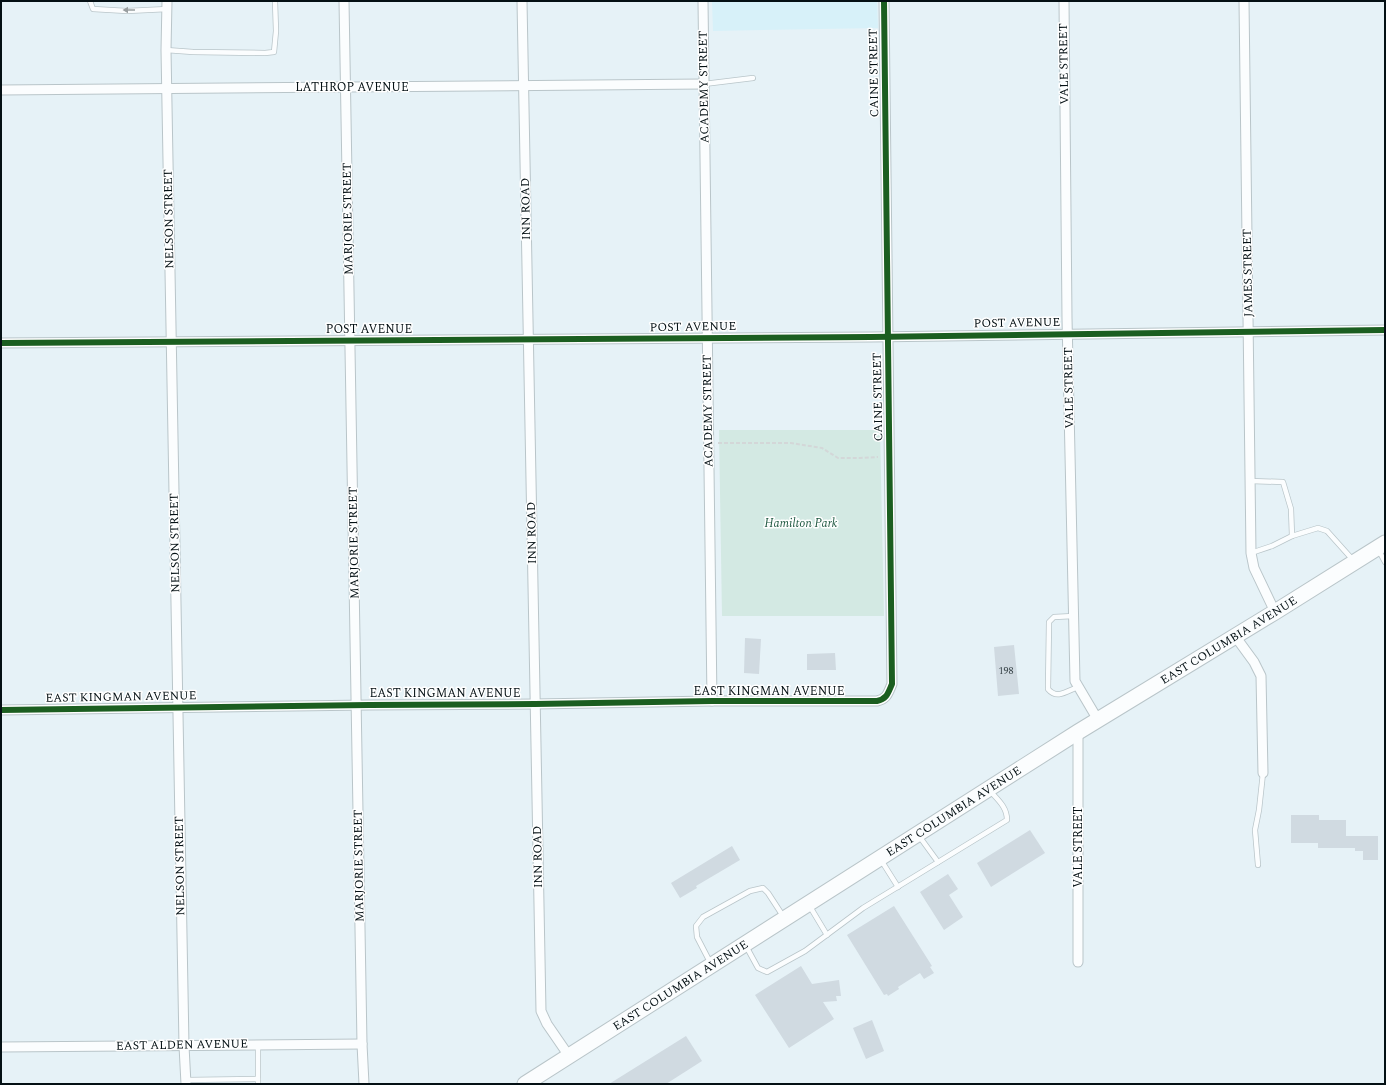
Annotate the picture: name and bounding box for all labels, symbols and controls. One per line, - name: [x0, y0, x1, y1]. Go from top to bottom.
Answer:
- one-way arrow: [122, 7, 135, 13]
- street label: VALE STREET: [1054, 23, 1074, 105]
- street label: CAINE STREET: [864, 29, 884, 117]
- street label: ACADEMY STREET: [694, 31, 714, 143]
- street label: LATHROP AVENUE: [295, 78, 409, 97]
- street label: MARJORIE STREET: [338, 163, 358, 275]
- street label: NELSON STREET: [159, 169, 179, 269]
- street label: INN ROAD: [516, 178, 536, 240]
- street label: JAMES STREET: [1238, 229, 1258, 317]
- street label: POST AVENUE: [974, 313, 1060, 333]
- street label: POST AVENUE: [650, 317, 736, 337]
- street label: POST AVENUE: [326, 320, 412, 339]
- street label: VALE STREET: [1059, 347, 1079, 429]
- street label: CAINE STREET: [868, 353, 888, 441]
- street label: ACADEMY STREET: [698, 355, 718, 467]
- street label: MARJORIE STREET: [344, 487, 364, 599]
- street label: NELSON STREET: [165, 493, 185, 593]
- street label: INN ROAD: [522, 502, 542, 564]
- park label: Hamilton Park: [765, 514, 838, 533]
- street label: EAST COLUMBIA AVENUE: [1157, 591, 1301, 689]
- house number: 198: [999, 663, 1014, 679]
- street label: EAST KINGMAN AVENUE: [693, 682, 845, 701]
- street label: EAST KINGMAN AVENUE: [369, 684, 521, 703]
- street label: EAST KINGMAN AVENUE: [45, 686, 197, 708]
- street label: EAST COLUMBIA AVENUE: [882, 761, 1025, 862]
- street label: VALE STREET: [1069, 806, 1088, 888]
- street label: MARJORIE STREET: [349, 810, 369, 922]
- street label: NELSON STREET: [170, 816, 190, 916]
- street label: INN ROAD: [528, 826, 548, 888]
- street label: EAST COLUMBIA AVENUE: [609, 935, 752, 1035]
- street label: EAST ALDEN AVENUE: [116, 1034, 248, 1056]

